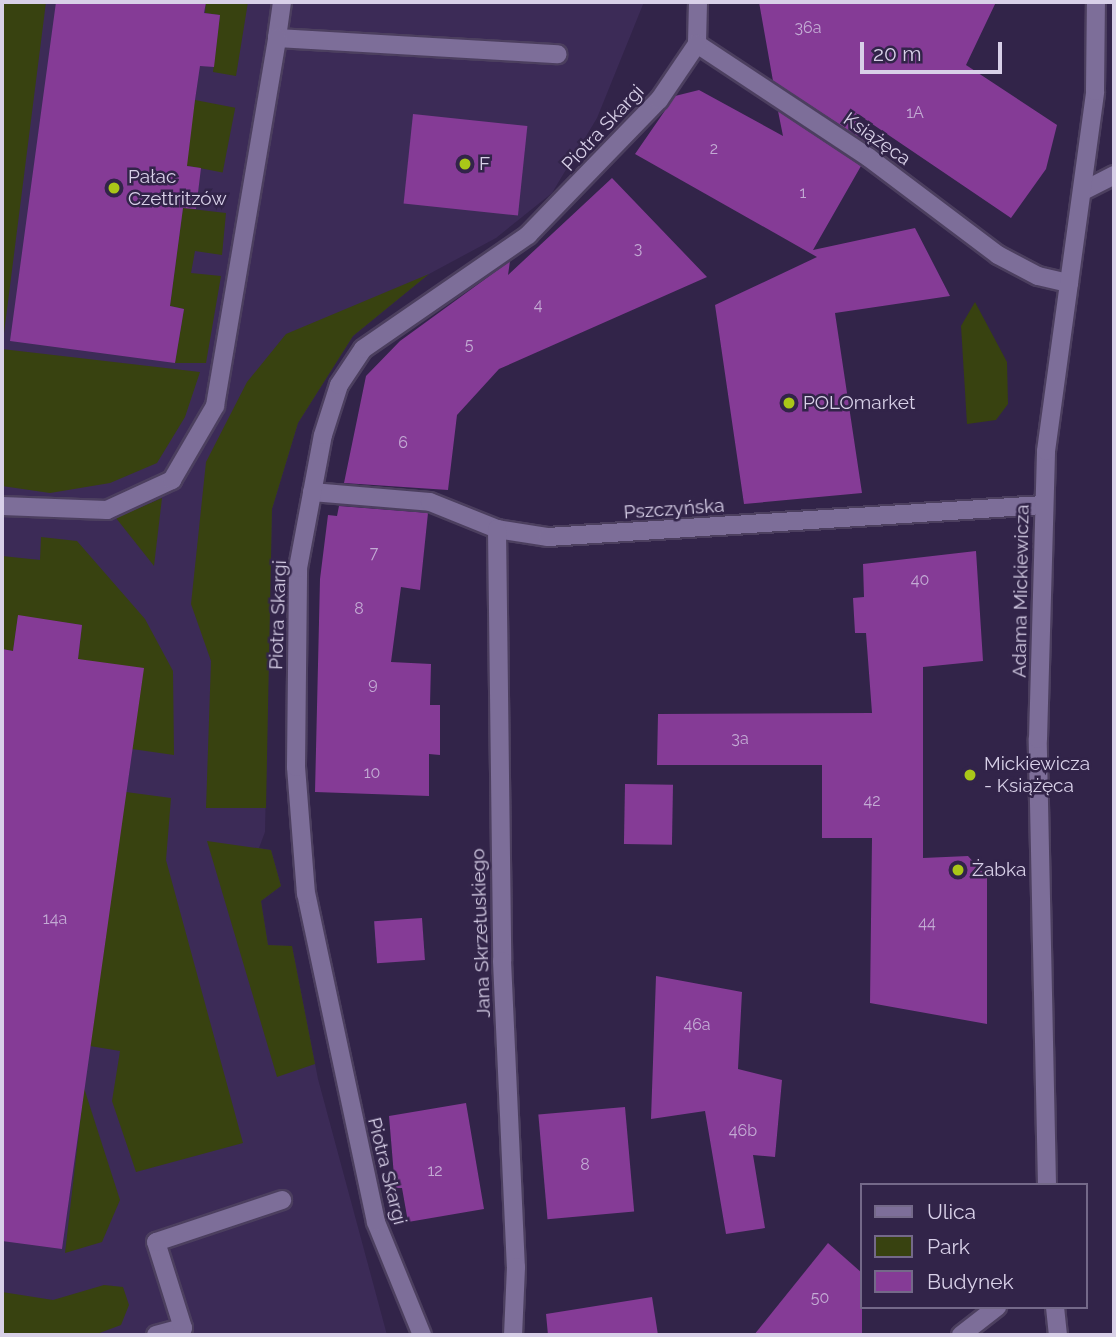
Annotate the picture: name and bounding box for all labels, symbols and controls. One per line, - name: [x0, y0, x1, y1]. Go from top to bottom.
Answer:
- house number: 36a: [795, 18, 821, 38]
- scale bar: [864, 28, 1006, 72]
- text: 20 m: [873, 41, 921, 66]
- street label: Piotra Skargi: [557, 80, 649, 176]
- house number: 1A: [906, 103, 924, 123]
- street label: Książęca: [839, 108, 915, 170]
- house number: 2: [710, 139, 718, 159]
- place label: F: [479, 153, 490, 175]
- marker: F: [457, 156, 473, 172]
- place label: Pałac Czettritzów: [128, 166, 227, 210]
- marker: Pałac Czettritzów: [106, 180, 122, 196]
- house number: 1: [800, 183, 806, 203]
- house number: 3: [634, 239, 642, 259]
- house number: 4: [534, 295, 542, 315]
- house number: 5: [465, 335, 473, 355]
- place label: POLOmarket: [803, 392, 915, 414]
- marker: POLOmarket: [781, 395, 797, 411]
- house number: 6: [398, 433, 408, 453]
- street label: Pszczyńska: [623, 494, 725, 524]
- street label: Adama Mickiewicza: [1008, 504, 1034, 678]
- house number: 7: [370, 543, 378, 563]
- street label: Piotra Skargi: [265, 560, 291, 670]
- house number: 40: [911, 570, 929, 590]
- house number: 8: [354, 599, 364, 619]
- house number: 9: [368, 674, 378, 694]
- house number: 3a: [731, 729, 749, 749]
- place label: Mickiewicza - Książęca: [984, 753, 1090, 797]
- house number: 10: [364, 763, 380, 783]
- marker: Mickiewicza - Książęca: [962, 767, 978, 783]
- house number: 42: [863, 791, 881, 811]
- street label: Jana Skrzetuskiego: [467, 848, 495, 1018]
- place label: Żabka: [972, 859, 1026, 881]
- marker: Żabka: [950, 862, 966, 878]
- house number: 14a: [43, 909, 67, 929]
- house number: 44: [918, 913, 936, 933]
- house number: 46a: [683, 1015, 711, 1035]
- street label: Piotra Skargi: [363, 1115, 411, 1227]
- house number: 46b: [729, 1121, 757, 1141]
- house number: 8: [580, 1155, 590, 1175]
- house number: 12: [427, 1161, 443, 1181]
- legend: [860, 1183, 1088, 1309]
- text: Ulica: [927, 1199, 976, 1224]
- text: Park: [927, 1234, 970, 1259]
- text: Budynek: [927, 1269, 1014, 1294]
- house number: 50: [811, 1288, 829, 1308]

